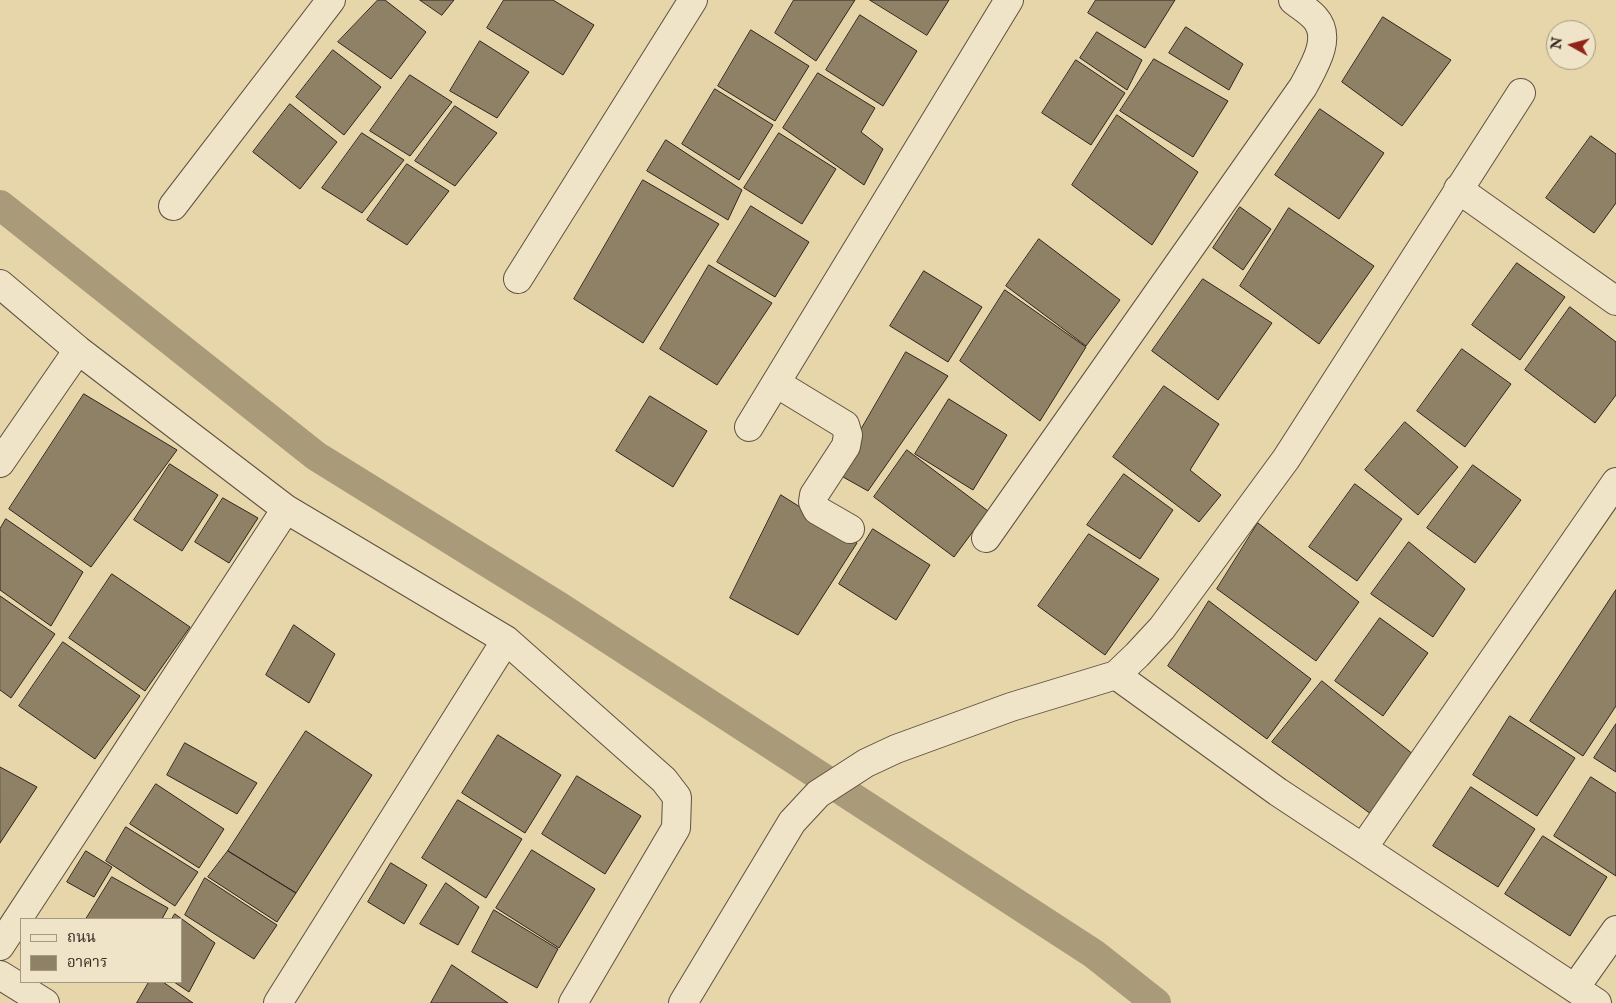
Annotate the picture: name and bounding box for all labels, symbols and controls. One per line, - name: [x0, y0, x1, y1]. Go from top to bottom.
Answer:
- north arrow: [1546, 20, 1596, 70]
- text: N: [1547, 36, 1567, 50]
- legend: [20, 918, 182, 983]
- text: ถนน: [67, 928, 96, 947]
- text: อาคาร: [67, 953, 107, 972]

